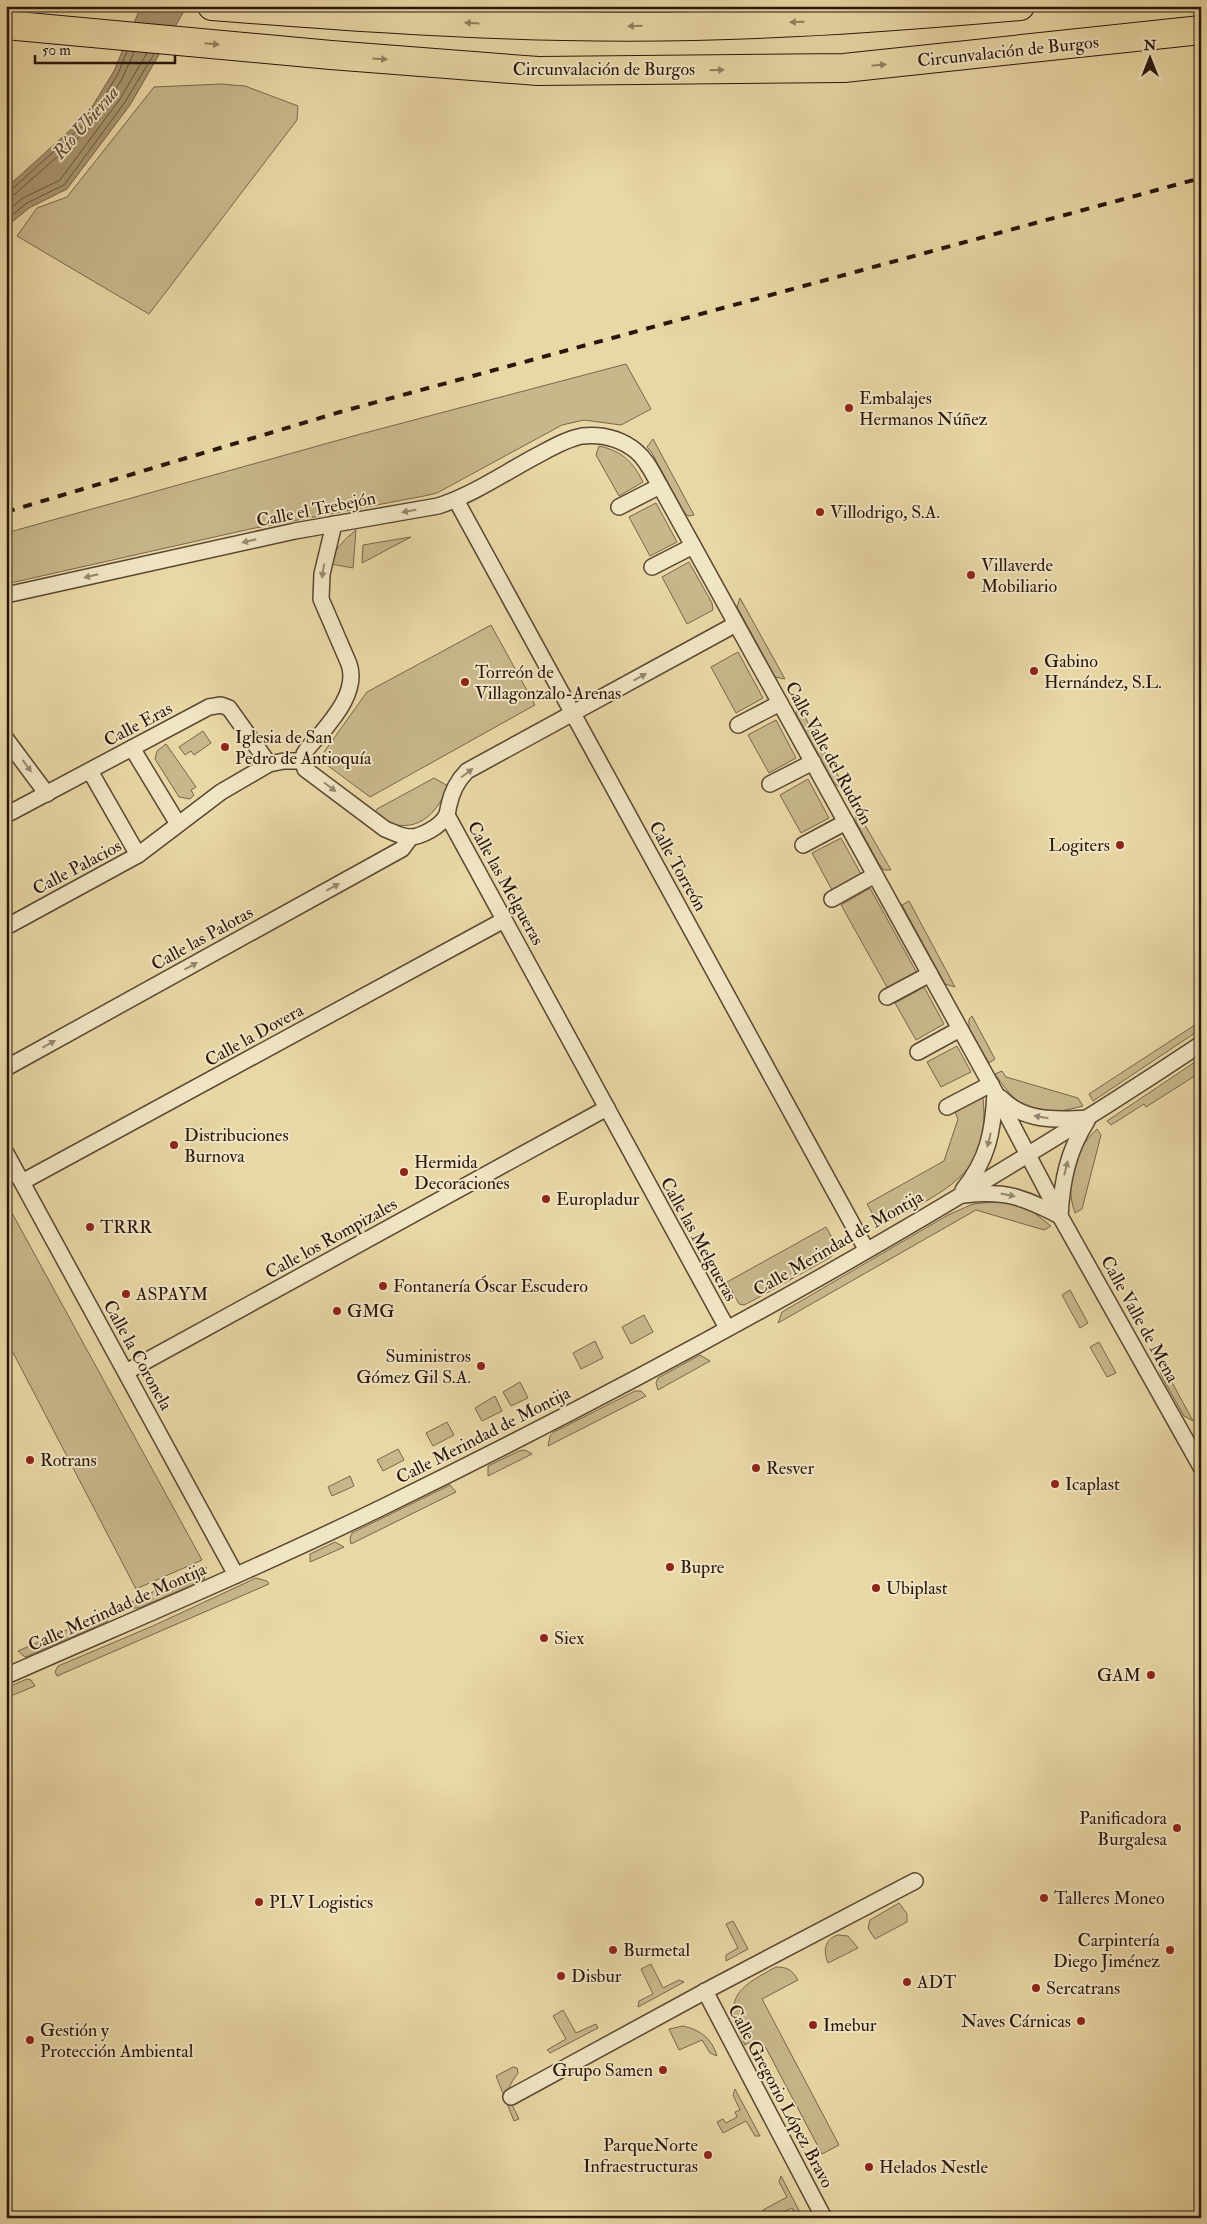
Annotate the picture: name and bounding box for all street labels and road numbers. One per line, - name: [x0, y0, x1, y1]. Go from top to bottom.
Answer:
- street label: Circunvalación de Burgos: [916, 31, 1100, 72]
- street label: Circunvalación de Burgos: [513, 58, 695, 81]
- street label: Calle el Trebejón: [255, 487, 378, 532]
- street label: Calle Valle del Rudrón: [780, 678, 877, 829]
- street label: Calle Eras: [100, 697, 176, 752]
- street label: Calle las Melgueras: [462, 817, 549, 949]
- street label: Calle Torreón: [643, 817, 712, 915]
- street label: Calle Palacios: [29, 834, 126, 900]
- street label: Calle las Palotas: [147, 901, 257, 976]
- street label: Calle la Dovera: [201, 999, 308, 1072]
- street label: Calle las Melgueras: [655, 1173, 742, 1305]
- street label: Calle Merindad de Montija: [749, 1185, 928, 1302]
- street label: Calle los Rompizales: [261, 1193, 401, 1284]
- street label: Calle Valle de Mena: [1095, 1252, 1184, 1387]
- street label: Calle la Coronela: [98, 1296, 178, 1415]
- street label: Calle Merindad de Montija: [392, 1381, 575, 1489]
- street label: Calle Merindad de Montija: [25, 1558, 210, 1657]
- street label: Calle Gregorio López Bravo: [722, 2001, 839, 2192]

